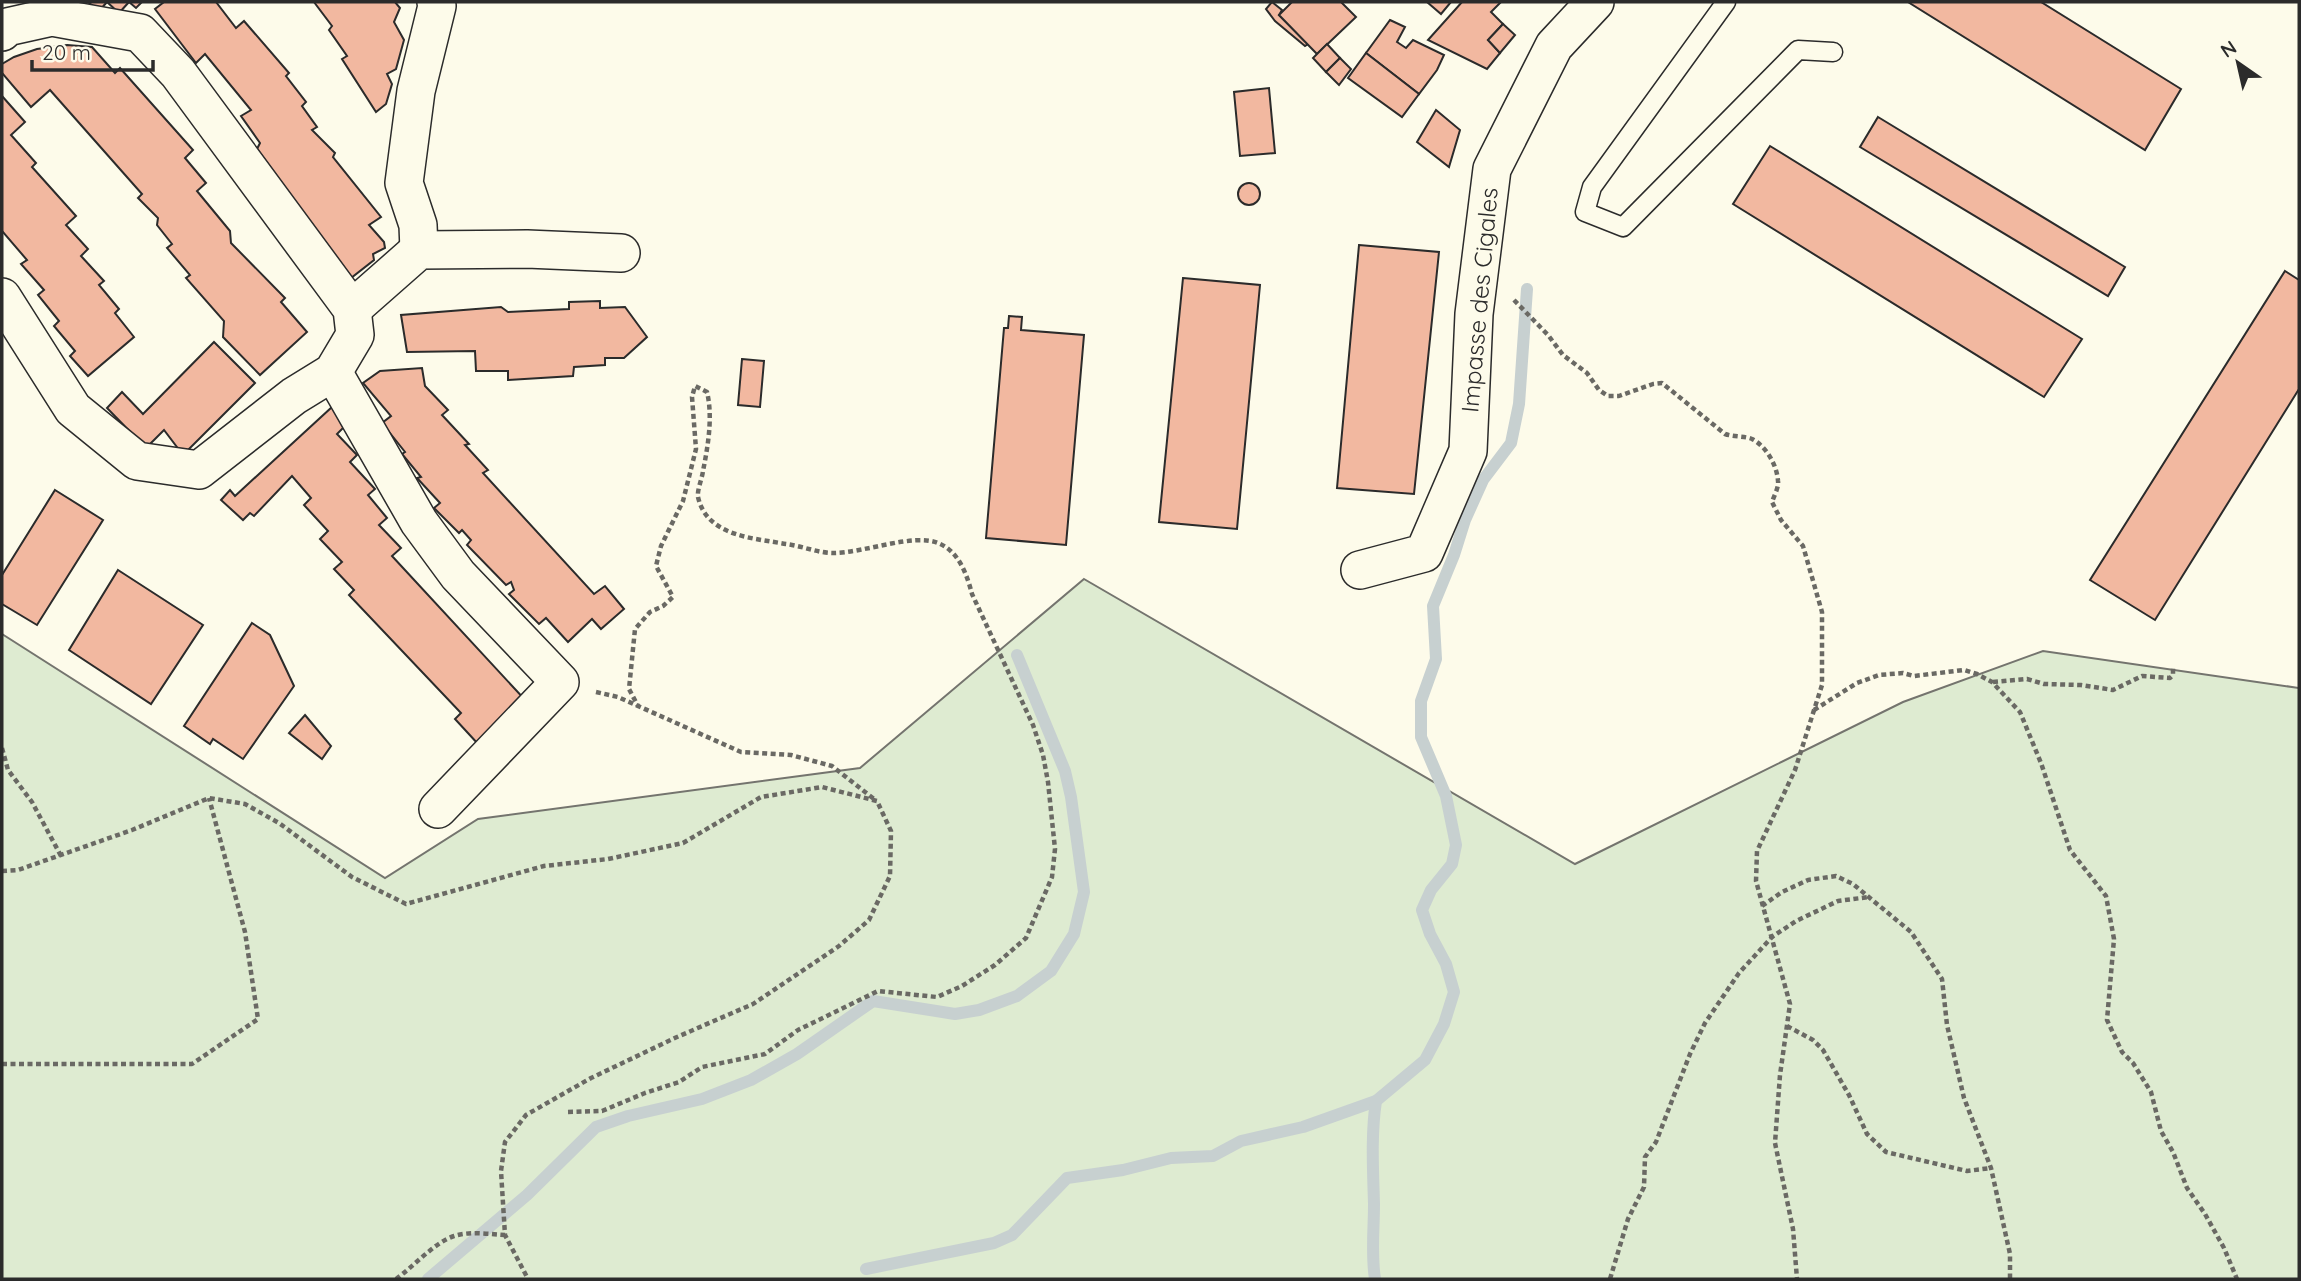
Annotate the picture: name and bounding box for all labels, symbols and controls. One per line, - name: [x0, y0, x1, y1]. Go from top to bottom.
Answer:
- scale bar: [32, 28, 152, 72]
- north arrow: [2203, 28, 2273, 98]
- text: N: [2216, 35, 2241, 63]
- text: 20 m: [42, 39, 91, 65]
- street label: Impasse des Cigales: [1454, 186, 1504, 414]

